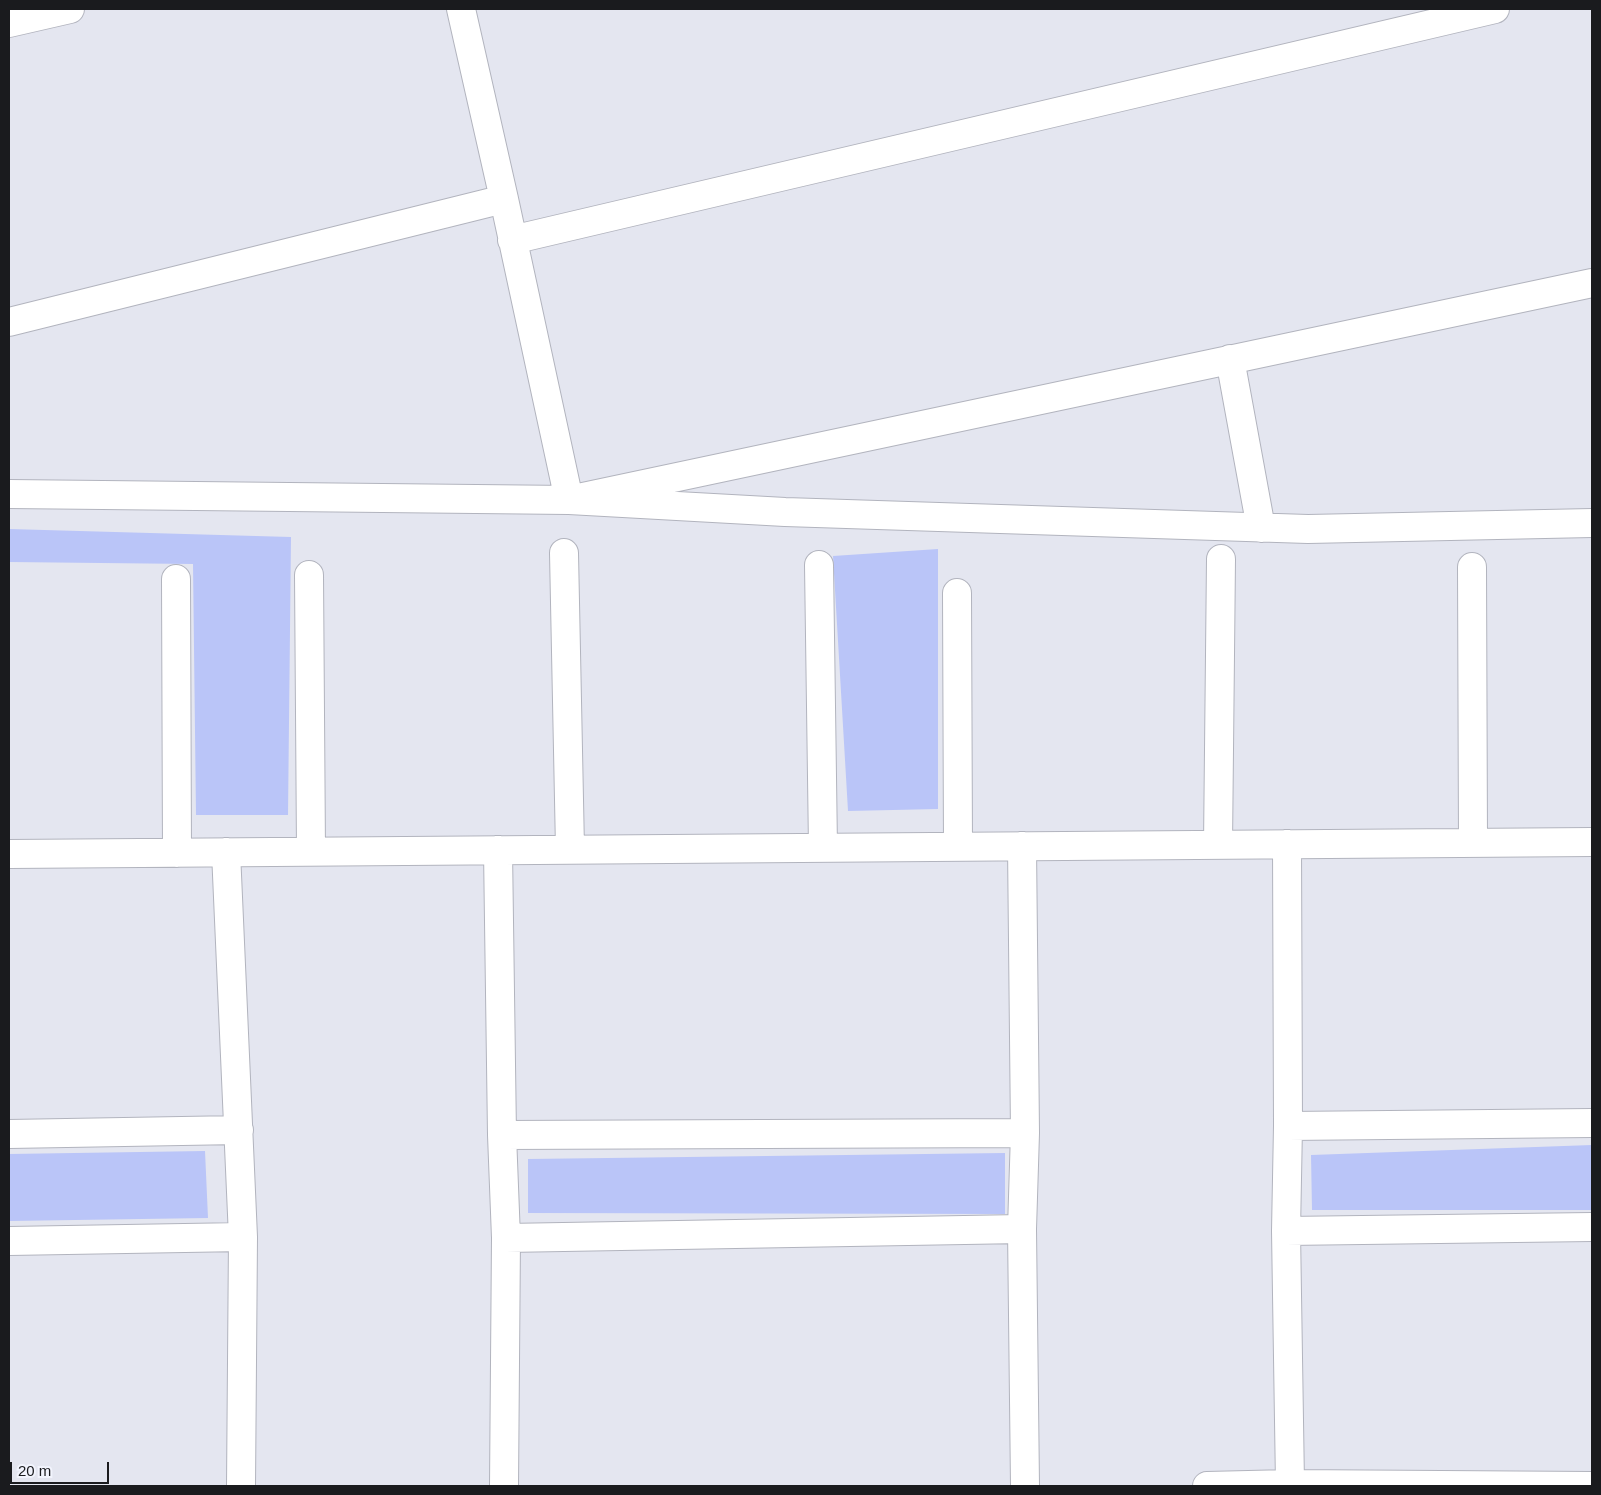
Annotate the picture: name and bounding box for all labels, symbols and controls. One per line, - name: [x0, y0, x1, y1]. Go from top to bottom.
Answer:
- scale bar: [12, 1452, 111, 1484]
- text: 20 m: [18, 1462, 51, 1479]

